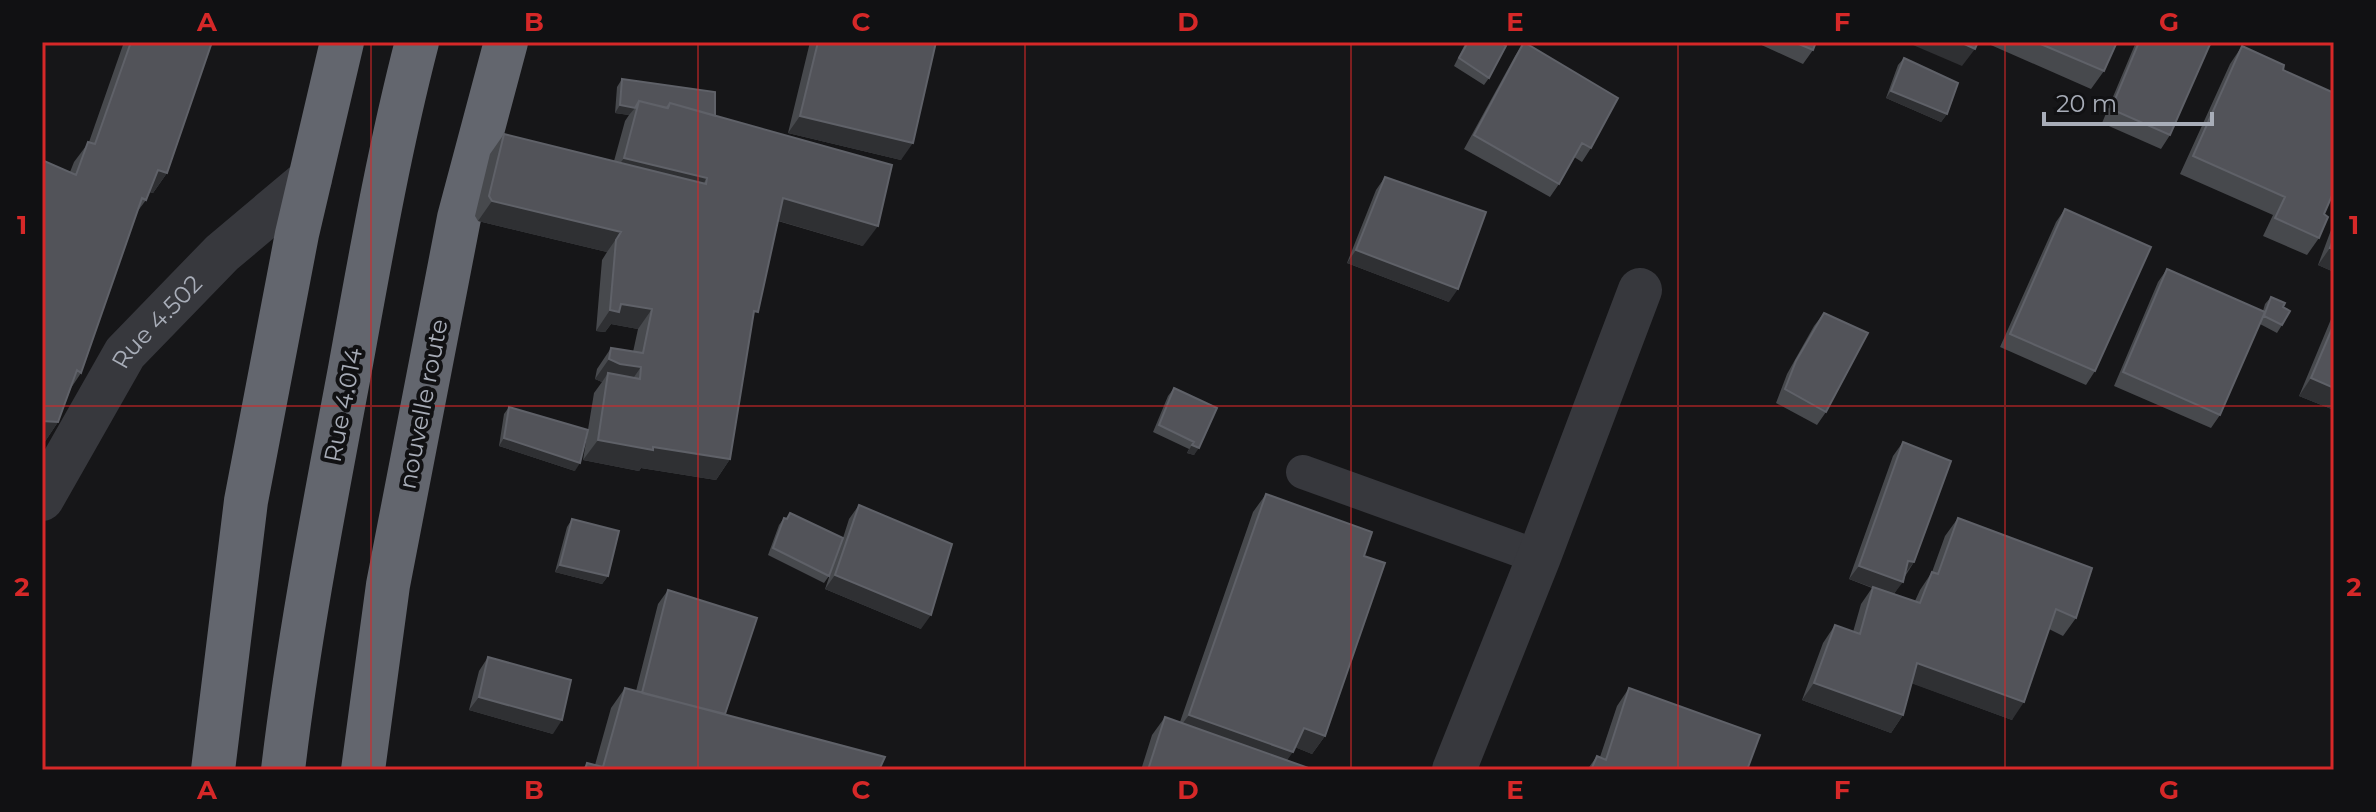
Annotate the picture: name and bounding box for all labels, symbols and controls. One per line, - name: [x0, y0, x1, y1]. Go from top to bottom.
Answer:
- text: A: [196, 6, 218, 38]
- text: B: [524, 6, 544, 38]
- text: C: [852, 6, 871, 38]
- text: D: [1177, 6, 1199, 38]
- text: E: [1506, 6, 1524, 38]
- text: F: [1834, 6, 1850, 38]
- text: G: [2159, 6, 2179, 38]
- scale bar: [2044, 76, 2212, 126]
- text: 20 m: [2056, 89, 2117, 118]
- text: 1: [17, 209, 27, 241]
- text: 1: [2349, 209, 2359, 241]
- street label: Rue 4.502: [105, 269, 207, 374]
- street label: nouvelle route: [392, 317, 454, 491]
- street label: Rue 4.014: [318, 345, 368, 465]
- text: 2: [14, 571, 30, 603]
- text: 2: [2346, 571, 2362, 603]
- text: A: [196, 774, 218, 806]
- text: B: [524, 774, 544, 806]
- text: C: [852, 774, 871, 806]
- text: D: [1177, 774, 1199, 806]
- text: E: [1506, 774, 1524, 806]
- text: F: [1834, 774, 1850, 806]
- text: G: [2159, 774, 2179, 806]

